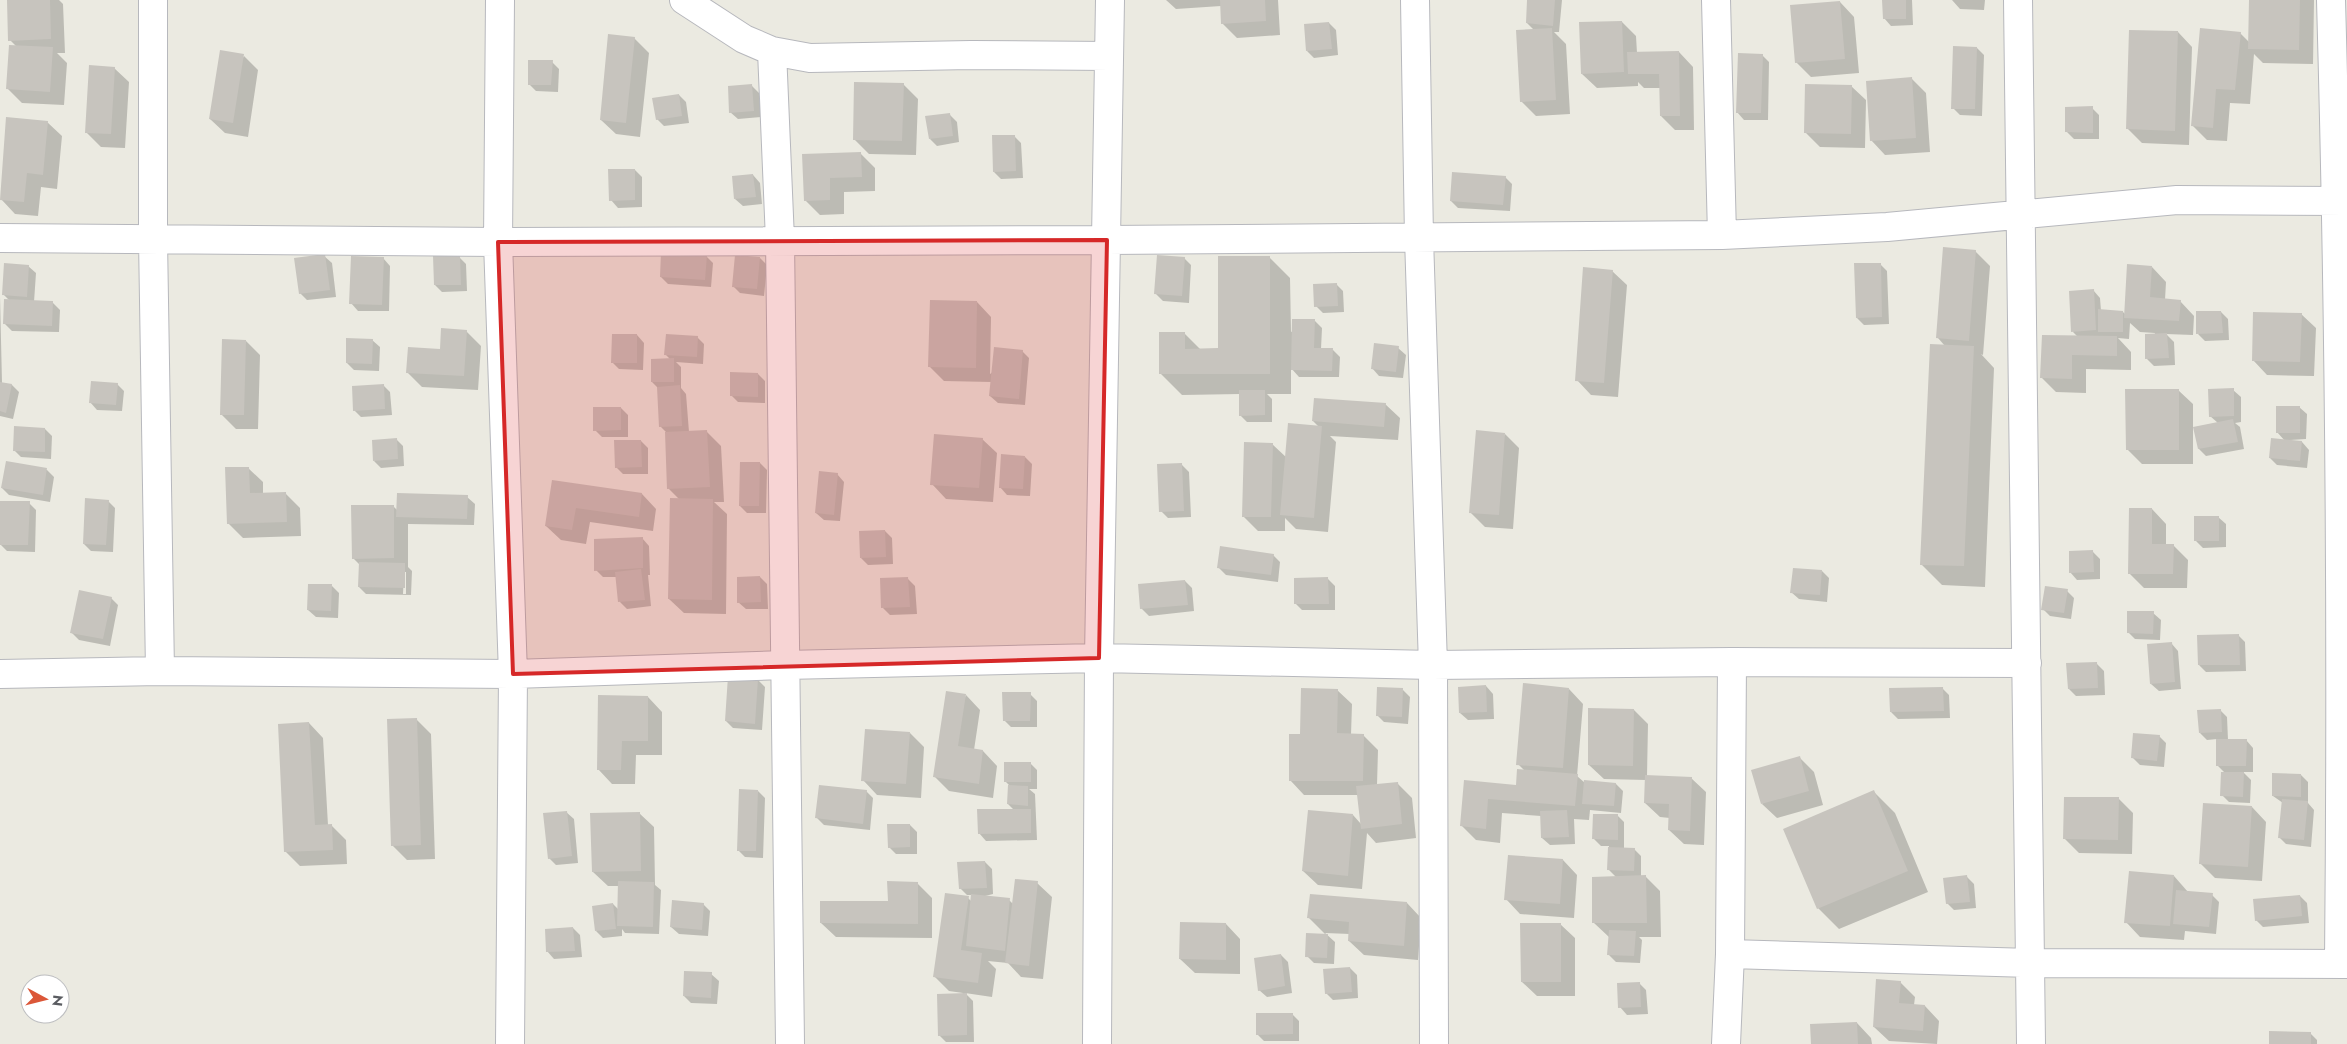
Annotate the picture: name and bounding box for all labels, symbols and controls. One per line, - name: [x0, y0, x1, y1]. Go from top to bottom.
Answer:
- north arrow: [20, 974, 70, 1024]
- text: N: [47, 994, 69, 1007]

